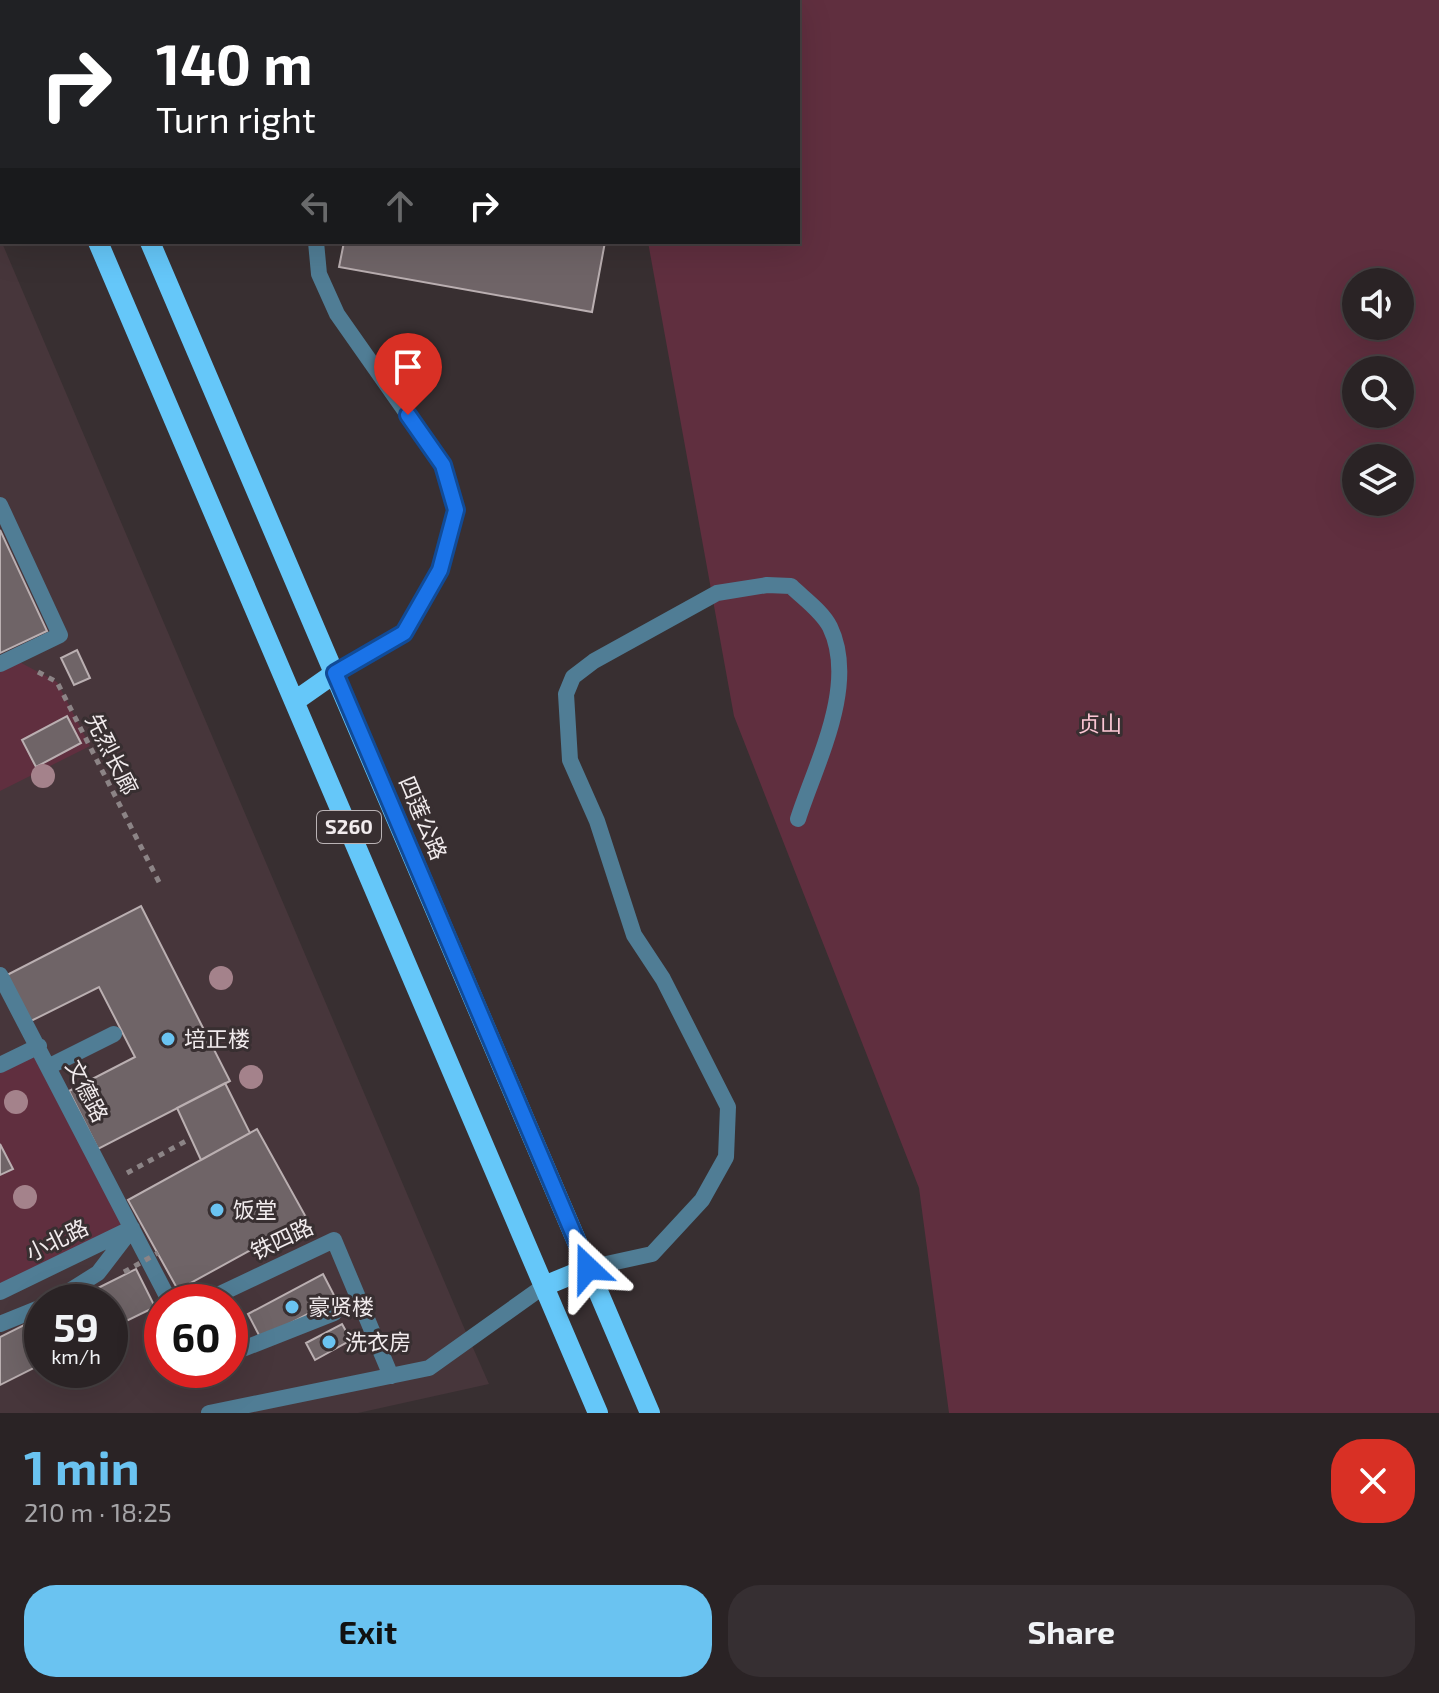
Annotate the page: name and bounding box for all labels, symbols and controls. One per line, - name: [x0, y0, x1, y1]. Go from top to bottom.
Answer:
- text: 140 m: [156, 29, 313, 96]
- icon: right: [24, 32, 128, 136]
- text: Turn right: [156, 97, 316, 140]
- icon: left: [294, 184, 338, 228]
- icon: ahead: [378, 184, 422, 228]
- icon: right: [462, 184, 506, 228]
- map controls: [1342, 268, 1414, 516]
- button: sound: [1342, 268, 1414, 340]
- pin: [374, 333, 442, 415]
- icon: arrive: [386, 345, 430, 389]
- button: search: [1342, 356, 1414, 428]
- button: layers: [1342, 444, 1414, 516]
- street label: 先烈长廊: [81, 708, 144, 799]
- park label: 贞山: [1078, 710, 1122, 736]
- street label: 四莲公路: [395, 772, 453, 863]
- road number: S260: [317, 811, 381, 843]
- place label: 培正楼: [184, 1025, 250, 1051]
- marker: 培正楼: [159, 1030, 177, 1048]
- street label: 文德路: [61, 1055, 114, 1126]
- place label: 饭堂: [233, 1196, 277, 1222]
- marker: 饭堂: [208, 1201, 226, 1219]
- street label: 铁四路: [246, 1212, 317, 1264]
- street label: 小北路: [21, 1213, 92, 1265]
- position arrow: [546, 1226, 630, 1310]
- speed limit sign: 60: [144, 1284, 248, 1388]
- place label: 豪贤楼: [308, 1293, 374, 1319]
- marker: 豪贤楼: [283, 1298, 301, 1316]
- text: 59: [53, 1302, 99, 1350]
- place label: 洗衣房: [345, 1328, 411, 1354]
- marker: 洗衣房: [320, 1333, 338, 1351]
- text: km/h: [51, 1344, 101, 1368]
- text: 1 min: [24, 1437, 140, 1495]
- button: close: [1331, 1439, 1415, 1523]
- text: 210 m · 18:25: [24, 1496, 172, 1527]
- button: Exit: [24, 1585, 712, 1677]
- button: Share: [728, 1585, 1415, 1677]

